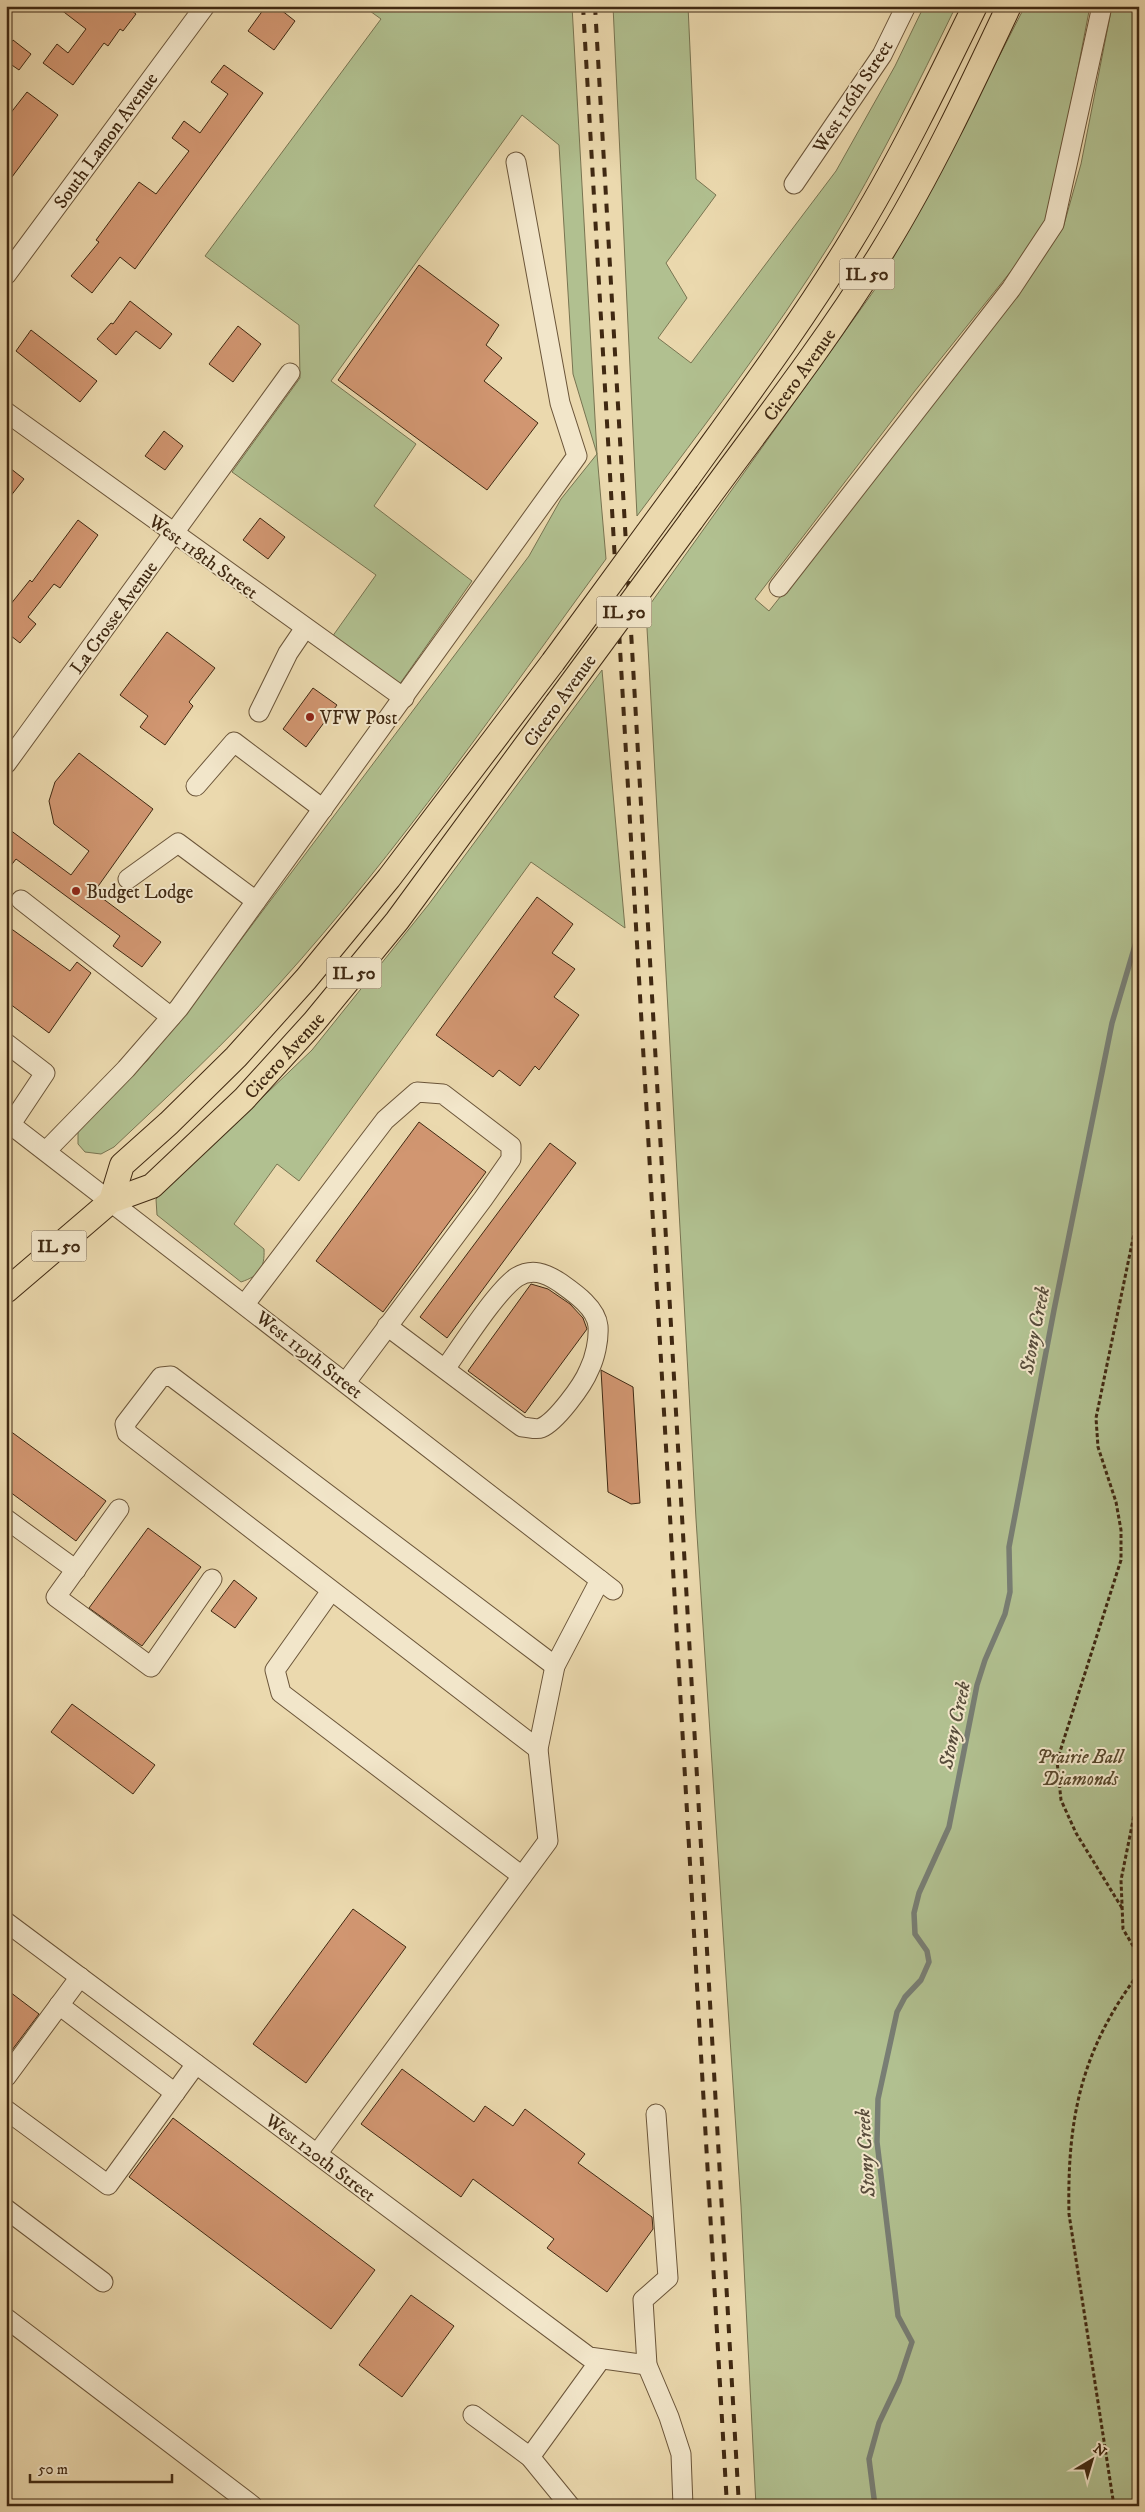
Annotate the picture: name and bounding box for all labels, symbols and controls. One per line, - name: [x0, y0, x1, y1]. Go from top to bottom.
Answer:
- street label: West 116th Street: [808, 36, 898, 158]
- street label: South Lamon Avenue: [49, 68, 163, 213]
- road number: IL 50: [840, 258, 894, 290]
- street label: Cicero Avenue: [759, 324, 841, 426]
- street label: West 118th Street: [143, 509, 262, 605]
- street label: La Crosse Avenue: [65, 557, 163, 679]
- road number: IL 50: [596, 596, 652, 628]
- street label: Cicero Avenue: [519, 650, 602, 752]
- place label: VFW Post: [319, 707, 397, 730]
- marker: VFW Post: [304, 711, 316, 723]
- place label: Budget Lodge: [86, 881, 194, 904]
- marker: Budget Lodge: [70, 885, 82, 897]
- road number: IL 50: [326, 958, 382, 988]
- street label: Cicero Avenue: [240, 1008, 330, 1104]
- road number: IL 50: [32, 1230, 86, 1262]
- water label: Stony Creek: [1015, 1284, 1056, 1377]
- street label: West 119th Street: [250, 1306, 367, 1404]
- water label: Stony Creek: [934, 1679, 977, 1772]
- park label: Prairie Ball Diamonds: [1037, 1746, 1125, 1791]
- water label: Stony Creek: [851, 2107, 882, 2199]
- street label: West 120th Street: [259, 2109, 380, 2207]
- north arrow: [1068, 2434, 1118, 2484]
- text: N: [1089, 2440, 1110, 2461]
- scale bar: [30, 2452, 172, 2484]
- text: 50 m: [38, 2460, 68, 2479]

